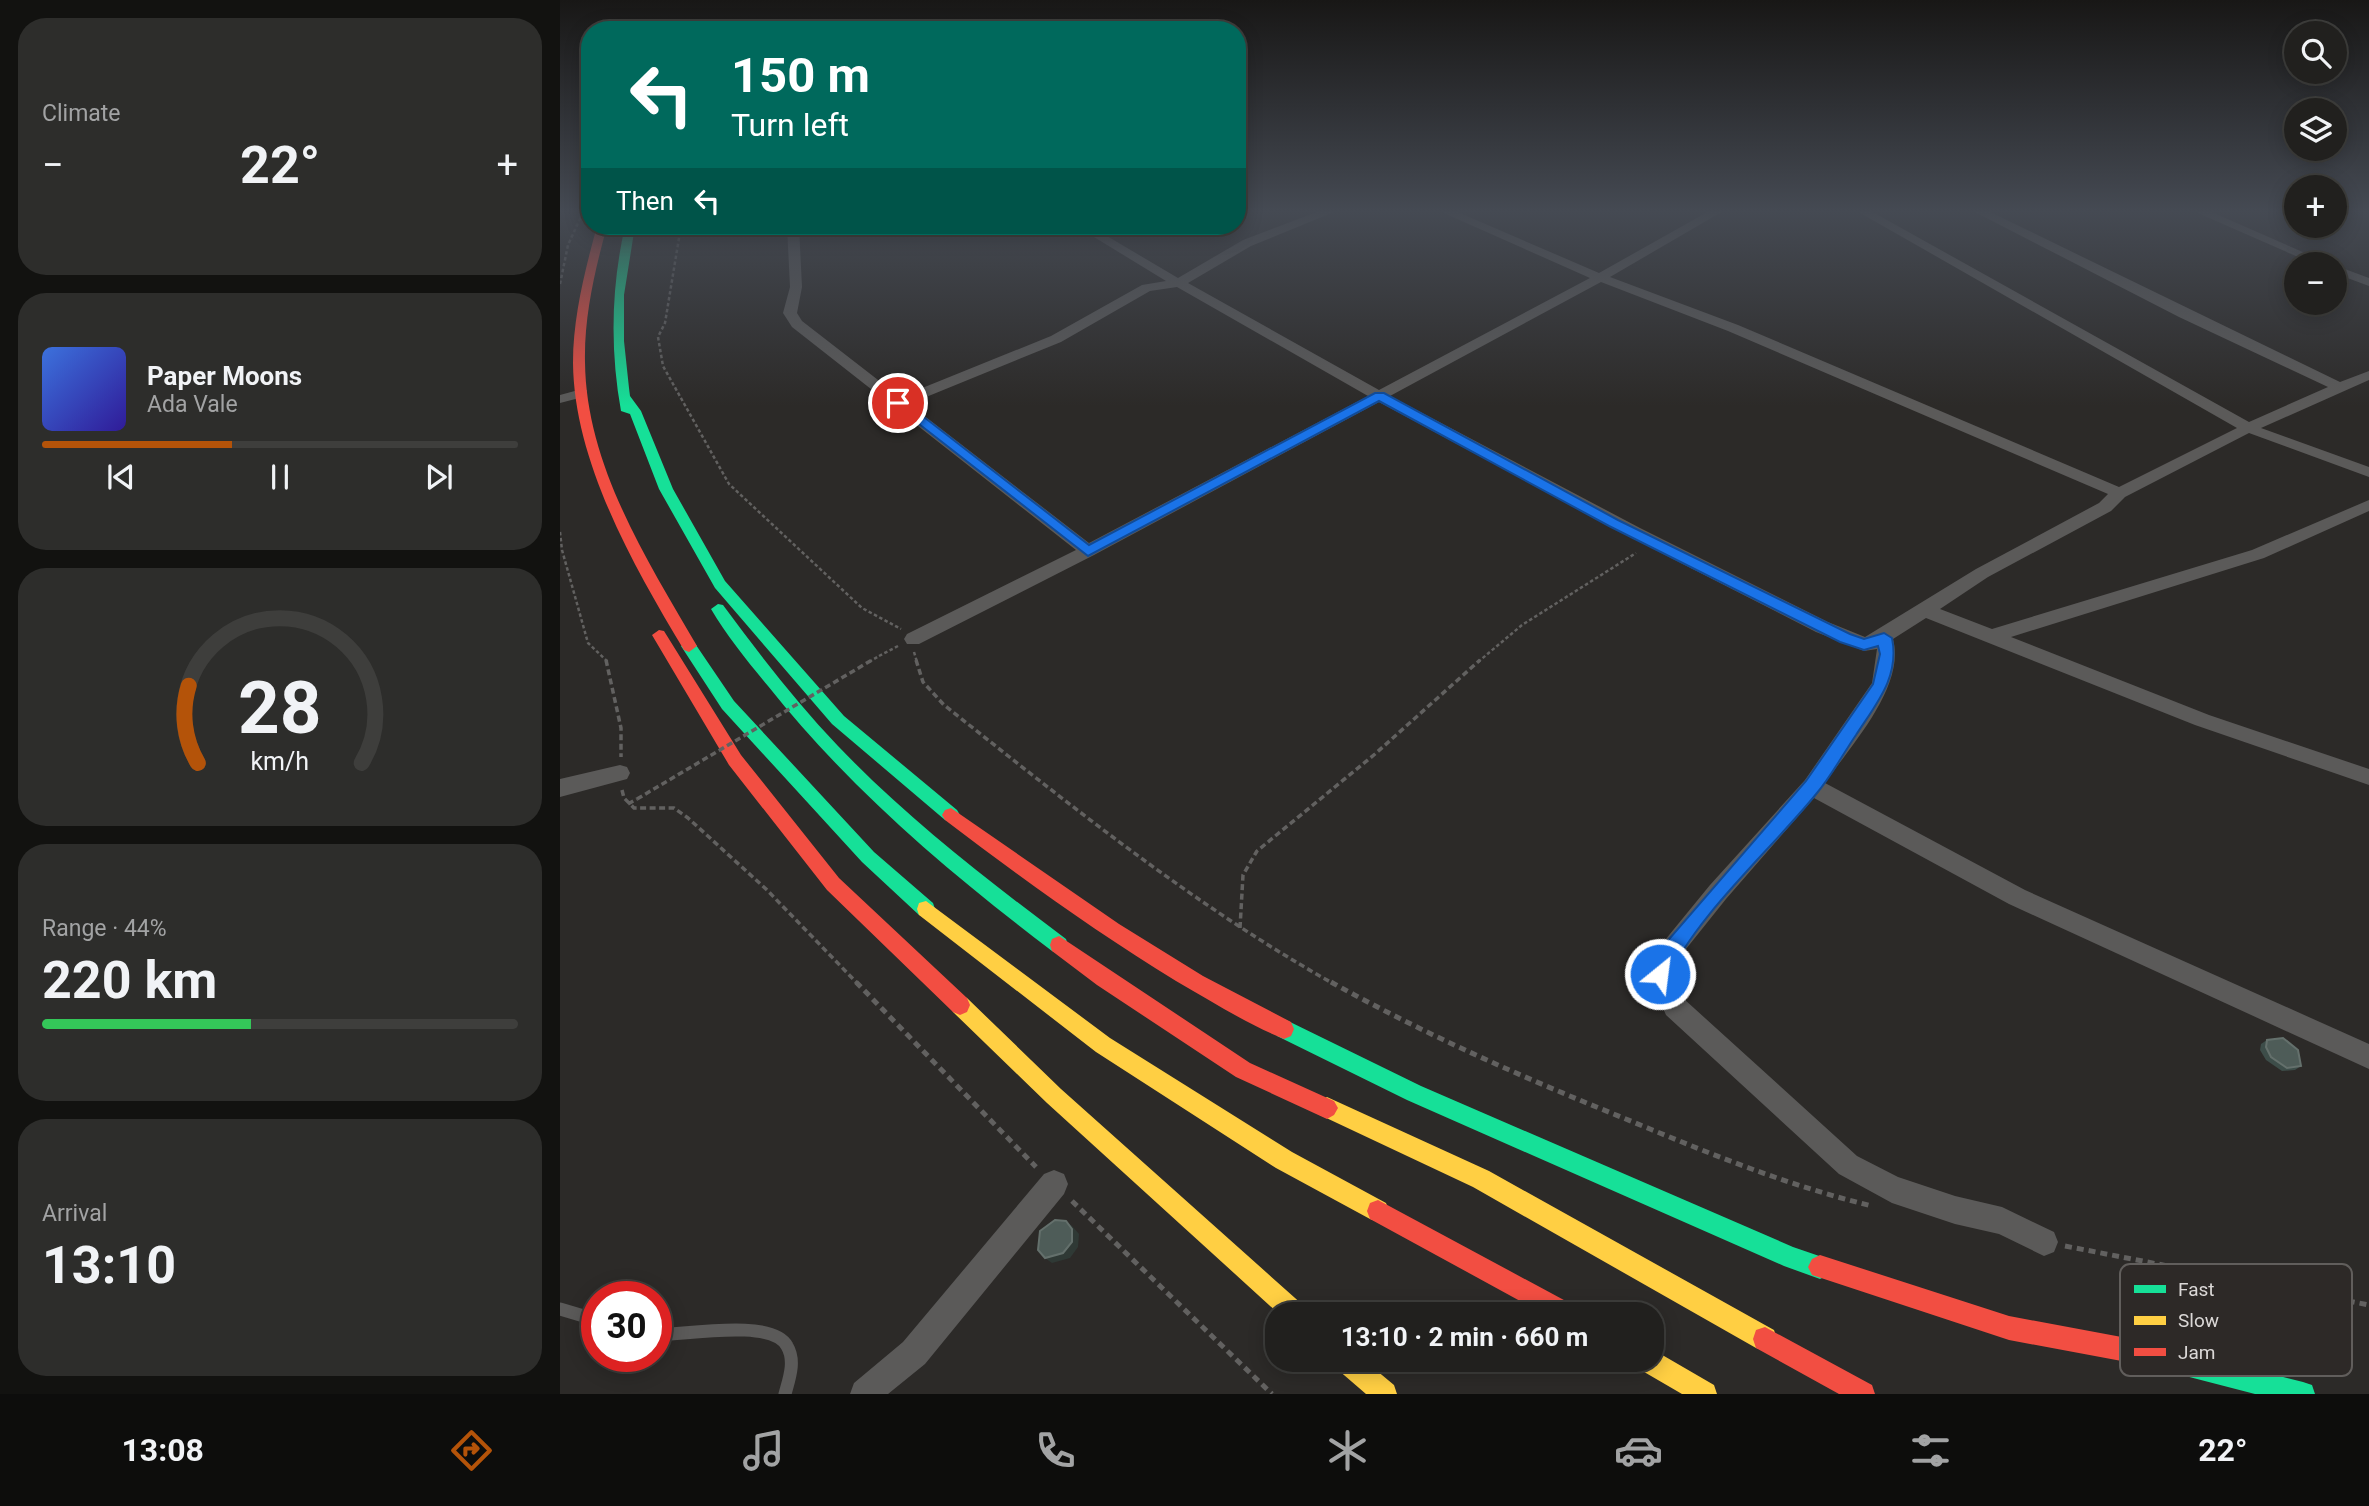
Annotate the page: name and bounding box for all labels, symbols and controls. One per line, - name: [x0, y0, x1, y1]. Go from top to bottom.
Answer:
- map controls: [2284, 21, 2347, 315]
- button: search: [2284, 21, 2347, 84]
- text: 150 m: [731, 47, 870, 104]
- icon: left: [616, 49, 707, 140]
- button: layers: [2284, 98, 2347, 161]
- text: Climate: [42, 100, 121, 127]
- text: Turn left: [731, 106, 849, 144]
- text: 22°: [240, 135, 320, 196]
- text: −: [42, 143, 64, 187]
- text: +: [496, 143, 518, 187]
- button: +: [2284, 175, 2347, 238]
- icon: left: [688, 182, 726, 220]
- text: Then: [616, 186, 674, 216]
- button: −: [2284, 252, 2347, 315]
- text: Paper Moons: [147, 361, 302, 391]
- pin: [868, 373, 928, 433]
- icon: arrive: [879, 384, 917, 422]
- text: Ada Vale: [147, 391, 238, 418]
- icon: previous: [102, 458, 140, 496]
- icon: pause: [261, 458, 299, 496]
- icon: next: [420, 458, 458, 496]
- text: 28: [238, 665, 322, 751]
- text: km/h: [251, 747, 309, 776]
- text: Range · 44%: [42, 915, 167, 942]
- position arrow: [1623, 937, 1697, 1011]
- text: 220 km: [42, 950, 217, 1011]
- text: Arrival: [42, 1200, 107, 1227]
- text: 13:10: [42, 1235, 176, 1296]
- legend: [2120, 1264, 2352, 1376]
- text: Fast: [2178, 1278, 2215, 1301]
- speed limit sign: 30: [581, 1281, 672, 1372]
- text: Slow: [2178, 1309, 2219, 1332]
- text: 13:10 · 2 min · 660 m: [1341, 1322, 1588, 1352]
- text: Jam: [2178, 1341, 2215, 1364]
- icon: directions: [447, 1426, 496, 1475]
- icon: music: [739, 1426, 788, 1475]
- icon: phone: [1031, 1426, 1080, 1475]
- icon: climate: [1323, 1426, 1372, 1475]
- icon: car: [1614, 1426, 1663, 1475]
- icon: filters: [1906, 1426, 1955, 1475]
- text: 13:08: [121, 1431, 204, 1469]
- text: 22°: [2198, 1431, 2247, 1469]

